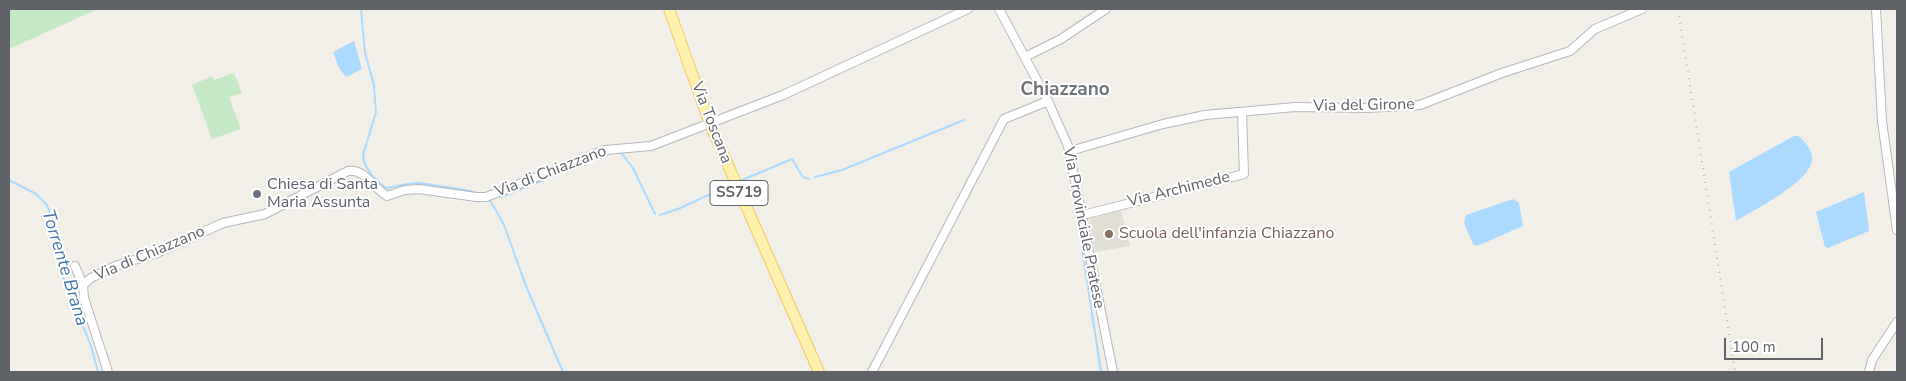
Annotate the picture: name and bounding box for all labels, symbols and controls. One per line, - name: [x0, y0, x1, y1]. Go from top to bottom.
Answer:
- district label: Chiazzano: [1020, 79, 1110, 101]
- street label: Via Toscana: [687, 80, 735, 166]
- street label: Via del Girone: [1313, 96, 1415, 116]
- street label: Via di Chiazzano: [493, 142, 609, 202]
- street label: Via Provinciale Pratese: [1058, 146, 1108, 310]
- street label: Via Archimede: [1126, 168, 1232, 212]
- place label: Chiesa di Santa Maria Assunta: [267, 175, 378, 213]
- road number: SS719: [710, 180, 768, 206]
- marker: Chiesa di Santa Maria Assunta: [251, 188, 263, 200]
- water label: Torrente Brana: [36, 207, 92, 329]
- street label: Via di Chiazzano: [92, 222, 208, 286]
- place label: Scuola dell'infanzia Chiazzano: [1119, 224, 1334, 244]
- marker: Scuola dell'infanzia Chiazzano: [1103, 228, 1115, 240]
- scale bar: [1726, 328, 1825, 360]
- text: 100 m: [1732, 337, 1776, 357]

